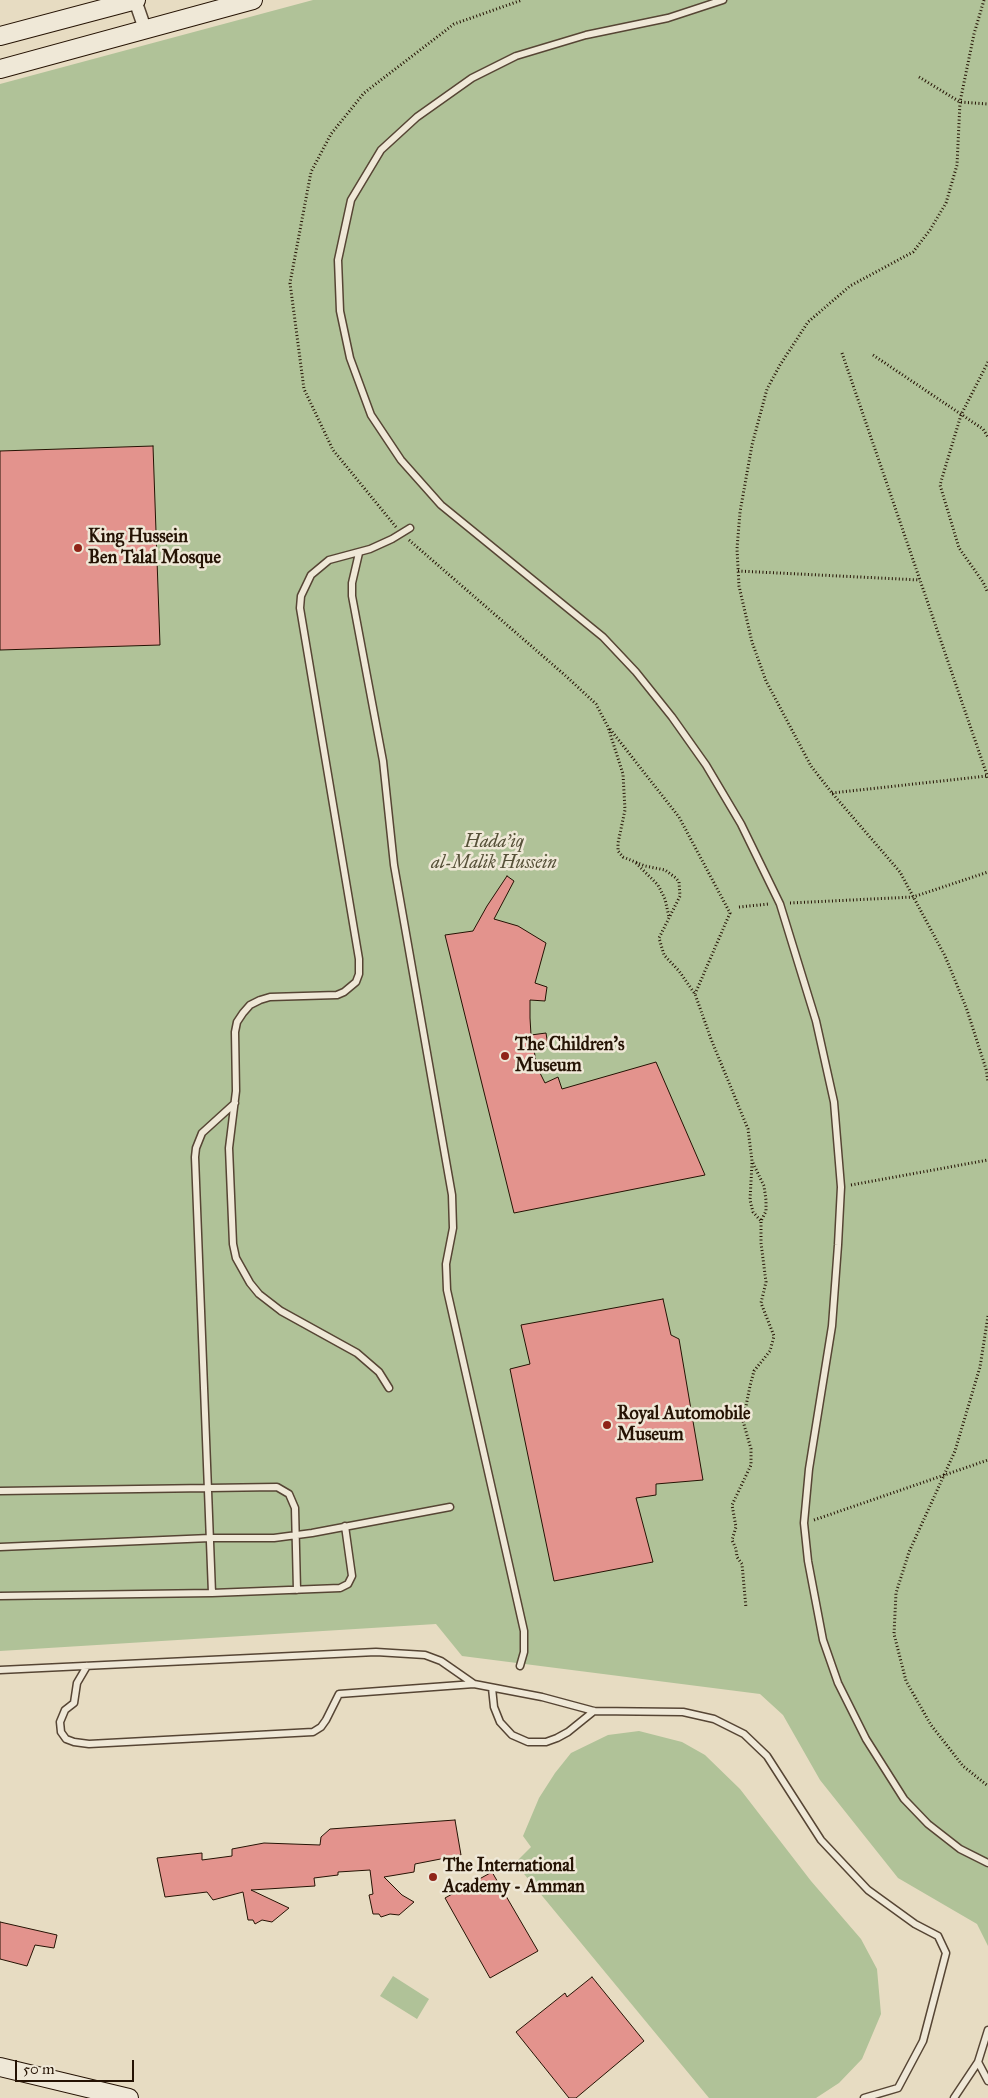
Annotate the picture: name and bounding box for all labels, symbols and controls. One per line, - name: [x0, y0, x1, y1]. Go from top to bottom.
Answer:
- place label: King Hussein Ben Talal Mosque: [88, 527, 221, 570]
- marker: King Hussein Ben Talal Mosque: [72, 542, 84, 554]
- park label: Hada'iq al-Malik Hussein: [431, 832, 557, 874]
- place label: The Children's Museum: [515, 1035, 625, 1078]
- marker: The Children's Museum: [499, 1050, 511, 1062]
- place label: Royal Automobile Museum: [617, 1404, 751, 1446]
- marker: Royal Automobile Museum: [601, 1419, 613, 1431]
- place label: The International Academy - Amman: [443, 1856, 585, 1898]
- marker: The International Academy - Amman: [427, 1871, 439, 1883]
- scale bar: [18, 2050, 136, 2082]
- text: 50 m: [23, 2060, 55, 2078]

